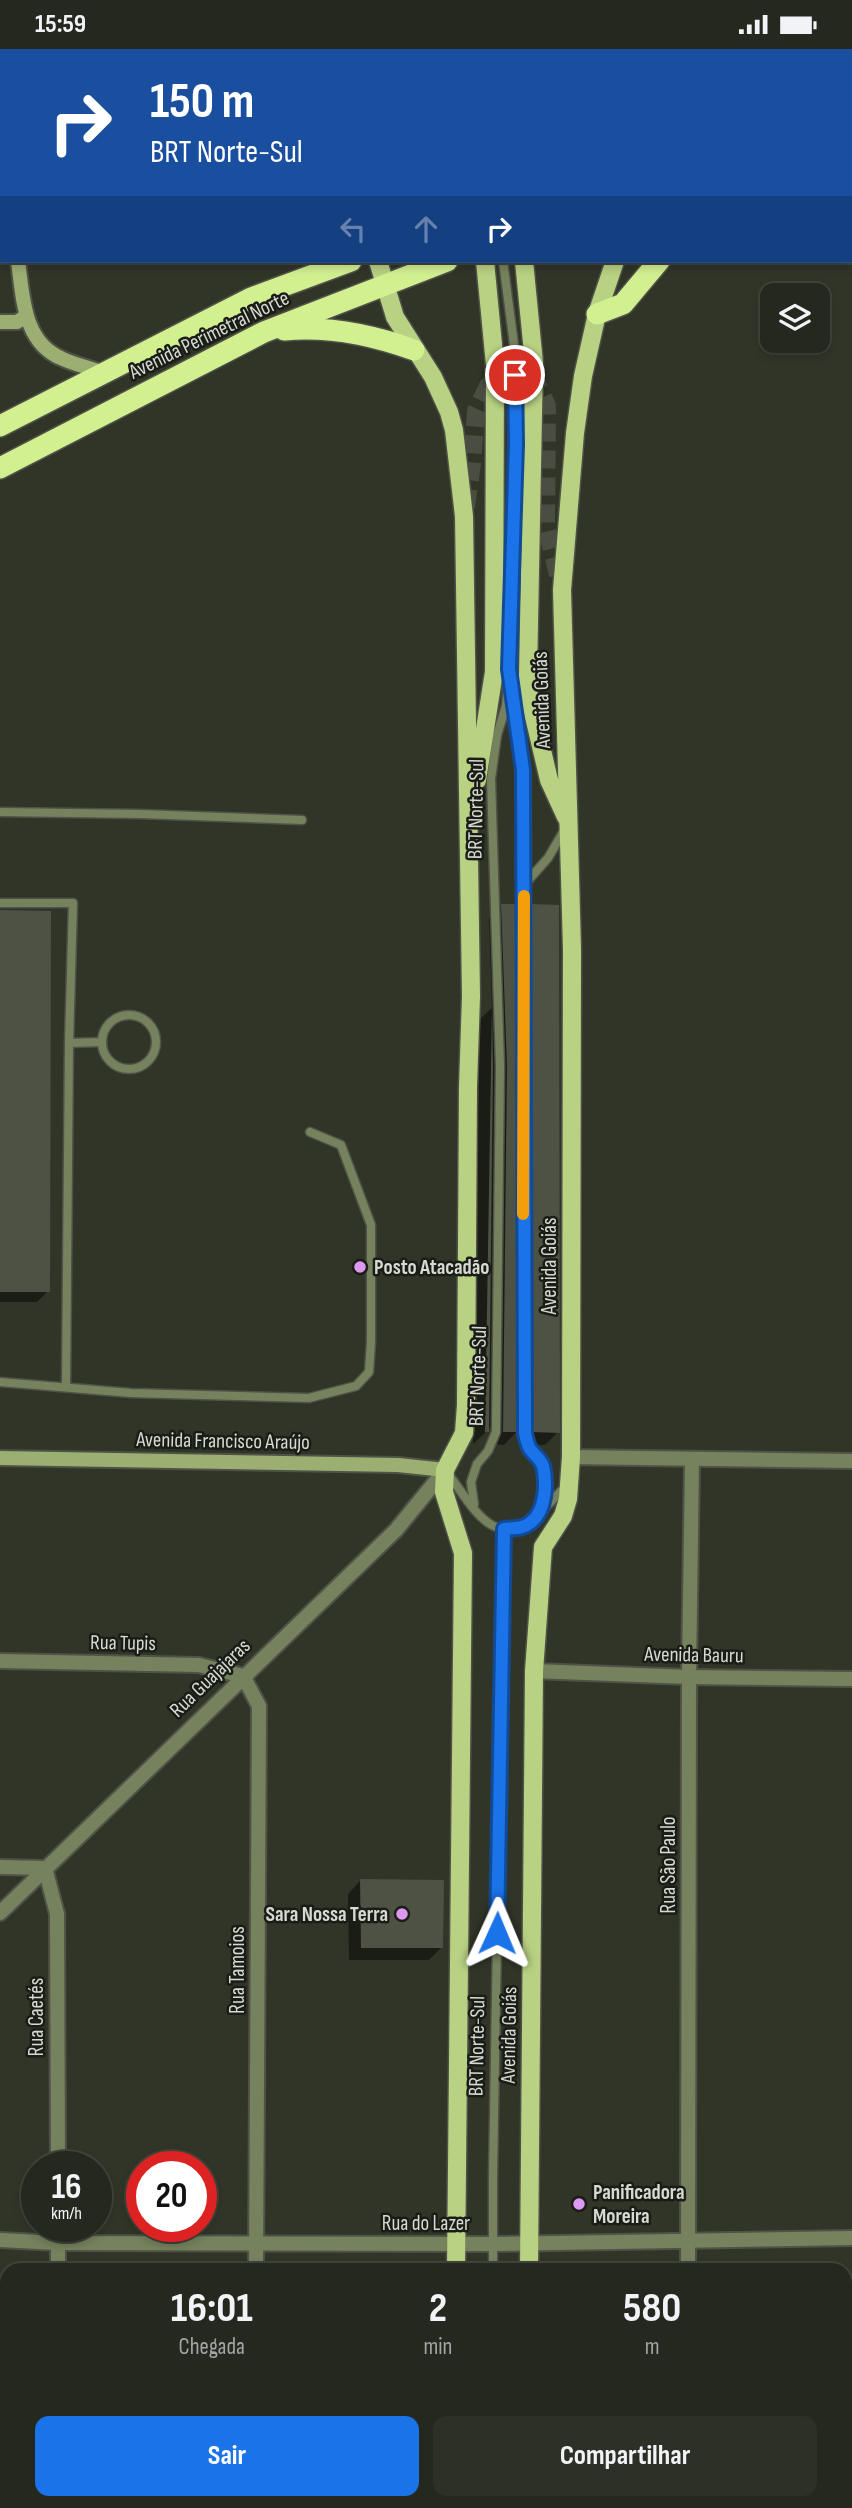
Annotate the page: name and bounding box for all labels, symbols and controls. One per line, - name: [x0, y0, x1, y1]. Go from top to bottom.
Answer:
- text: 15:59: [35, 9, 86, 40]
- text: 150 m: [150, 73, 254, 132]
- icon: right: [35, 77, 126, 168]
- text: BRT Norte-Sul: [150, 133, 303, 172]
- icon: left: [334, 210, 372, 248]
- icon: ahead: [407, 210, 445, 248]
- icon: right: [480, 210, 518, 248]
- map controls: [760, 283, 830, 353]
- button: layers: [760, 283, 830, 353]
- street label: Avenida Perimetral Norte: [124, 285, 293, 385]
- pin: [485, 345, 545, 405]
- icon: arrive: [496, 356, 534, 394]
- street label: Avenida Goiás: [528, 651, 556, 750]
- street label: BRT Norte-Sul: [463, 759, 489, 859]
- street label: Avenida Goiás: [537, 1218, 562, 1315]
- place label: Posto Atacadão: [374, 1255, 490, 1280]
- marker: Posto Atacadão: [352, 1259, 368, 1275]
- street label: BRT Norte-Sul: [464, 1325, 492, 1427]
- street label: Avenida Francisco Araújo: [135, 1427, 310, 1455]
- street label: Rua Tupis: [90, 1630, 156, 1656]
- street label: Rua Guajajaras: [165, 1633, 255, 1723]
- street label: Avenida Bauru: [643, 1642, 744, 1668]
- street label: Rua São Paulo: [656, 1816, 681, 1914]
- position arrow: [460, 1896, 534, 1970]
- place label: Sara Nossa Terra: [266, 1902, 388, 1927]
- marker: Sara Nossa Terra: [394, 1906, 410, 1922]
- street label: Rua Tamoios: [225, 1926, 250, 2014]
- street label: Rua Caetés: [24, 1978, 49, 2056]
- street label: Avenida Goiás: [496, 1986, 522, 2085]
- street label: BRT Norte-Sul: [464, 1996, 490, 2096]
- speed limit sign: 20: [126, 2151, 217, 2242]
- text: 16: [51, 2166, 82, 2209]
- place label: Panificadora Moreira: [593, 2180, 685, 2229]
- marker: Panificadora Moreira: [571, 2196, 587, 2212]
- text: km/h: [51, 2203, 82, 2224]
- street label: Rua do Lazer: [382, 2211, 470, 2236]
- text: 16:01: [171, 2283, 253, 2334]
- text: 2: [429, 2283, 447, 2334]
- text: 580: [623, 2283, 681, 2334]
- text: Chegada: [179, 2333, 245, 2361]
- text: min: [423, 2333, 452, 2361]
- text: m: [645, 2333, 660, 2361]
- button: Sair: [35, 2416, 419, 2496]
- button: Compartilhar: [433, 2416, 817, 2496]

